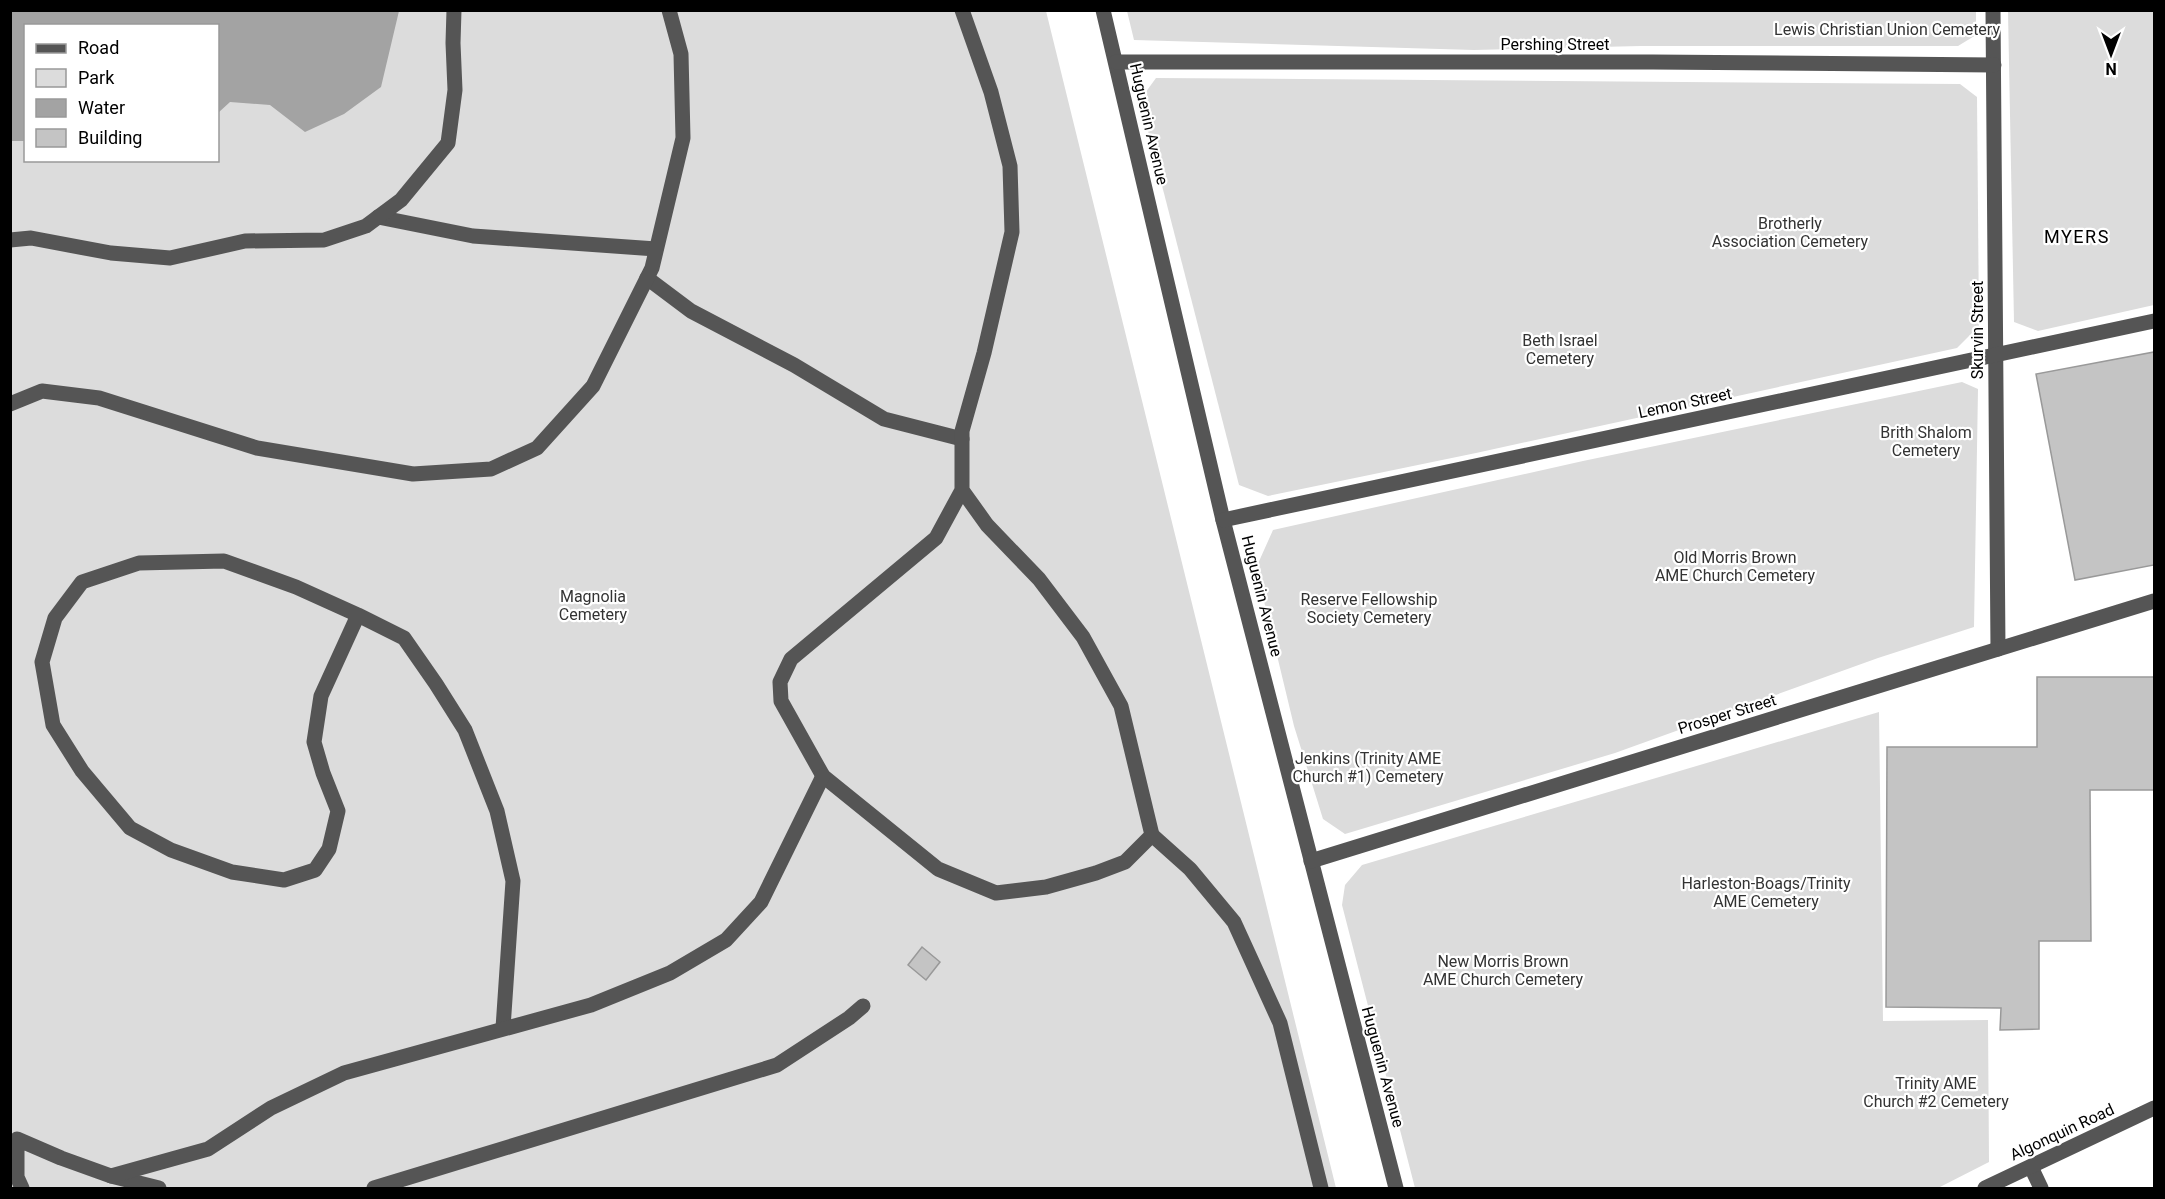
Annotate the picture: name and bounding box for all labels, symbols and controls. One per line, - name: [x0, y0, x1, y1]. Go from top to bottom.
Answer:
- park label: Lewis Christian Union Cemetery: [1774, 20, 2000, 39]
- legend: [24, 24, 219, 162]
- north arrow: [2081, 24, 2141, 84]
- street label: Pershing Street: [1501, 35, 1609, 54]
- text: Road: [78, 37, 119, 58]
- text: N: [2105, 59, 2117, 78]
- street label: Huguenin Avenue: [1126, 61, 1172, 187]
- text: Park: [78, 67, 115, 88]
- text: Water: [78, 97, 125, 118]
- text: Building: [78, 127, 142, 148]
- park label: Brotherly Association Cemetery: [1712, 214, 1869, 251]
- district label: MYERS: [2044, 226, 2110, 247]
- street label: Skurvin Street: [1968, 281, 1987, 379]
- park label: Beth Israel Cemetery: [1522, 331, 1598, 368]
- street label: Lemon Street: [1636, 384, 1734, 422]
- park label: Brith Shalom Cemetery: [1880, 423, 1972, 460]
- street label: Huguenin Avenue: [1238, 533, 1286, 659]
- park label: Old Morris Brown AME Church Cemetery: [1655, 548, 1816, 585]
- park label: Magnolia Cemetery: [559, 587, 628, 624]
- park label: Reserve Fellowship Society Cemetery: [1301, 590, 1437, 627]
- street label: Prosper Street: [1676, 690, 1778, 738]
- park label: Jenkins (Trinity AME Church #1) Cemetery: [1292, 749, 1444, 786]
- park label: Harleston-Boags/Trinity AME Cemetery: [1681, 874, 1851, 911]
- park label: New Morris Brown AME Church Cemetery: [1423, 952, 1584, 989]
- street label: Huguenin Avenue: [1358, 1004, 1408, 1130]
- park label: Trinity AME Church #2 Cemetery: [1863, 1074, 2009, 1111]
- street label: Algonquin Road: [2007, 1100, 2117, 1164]

